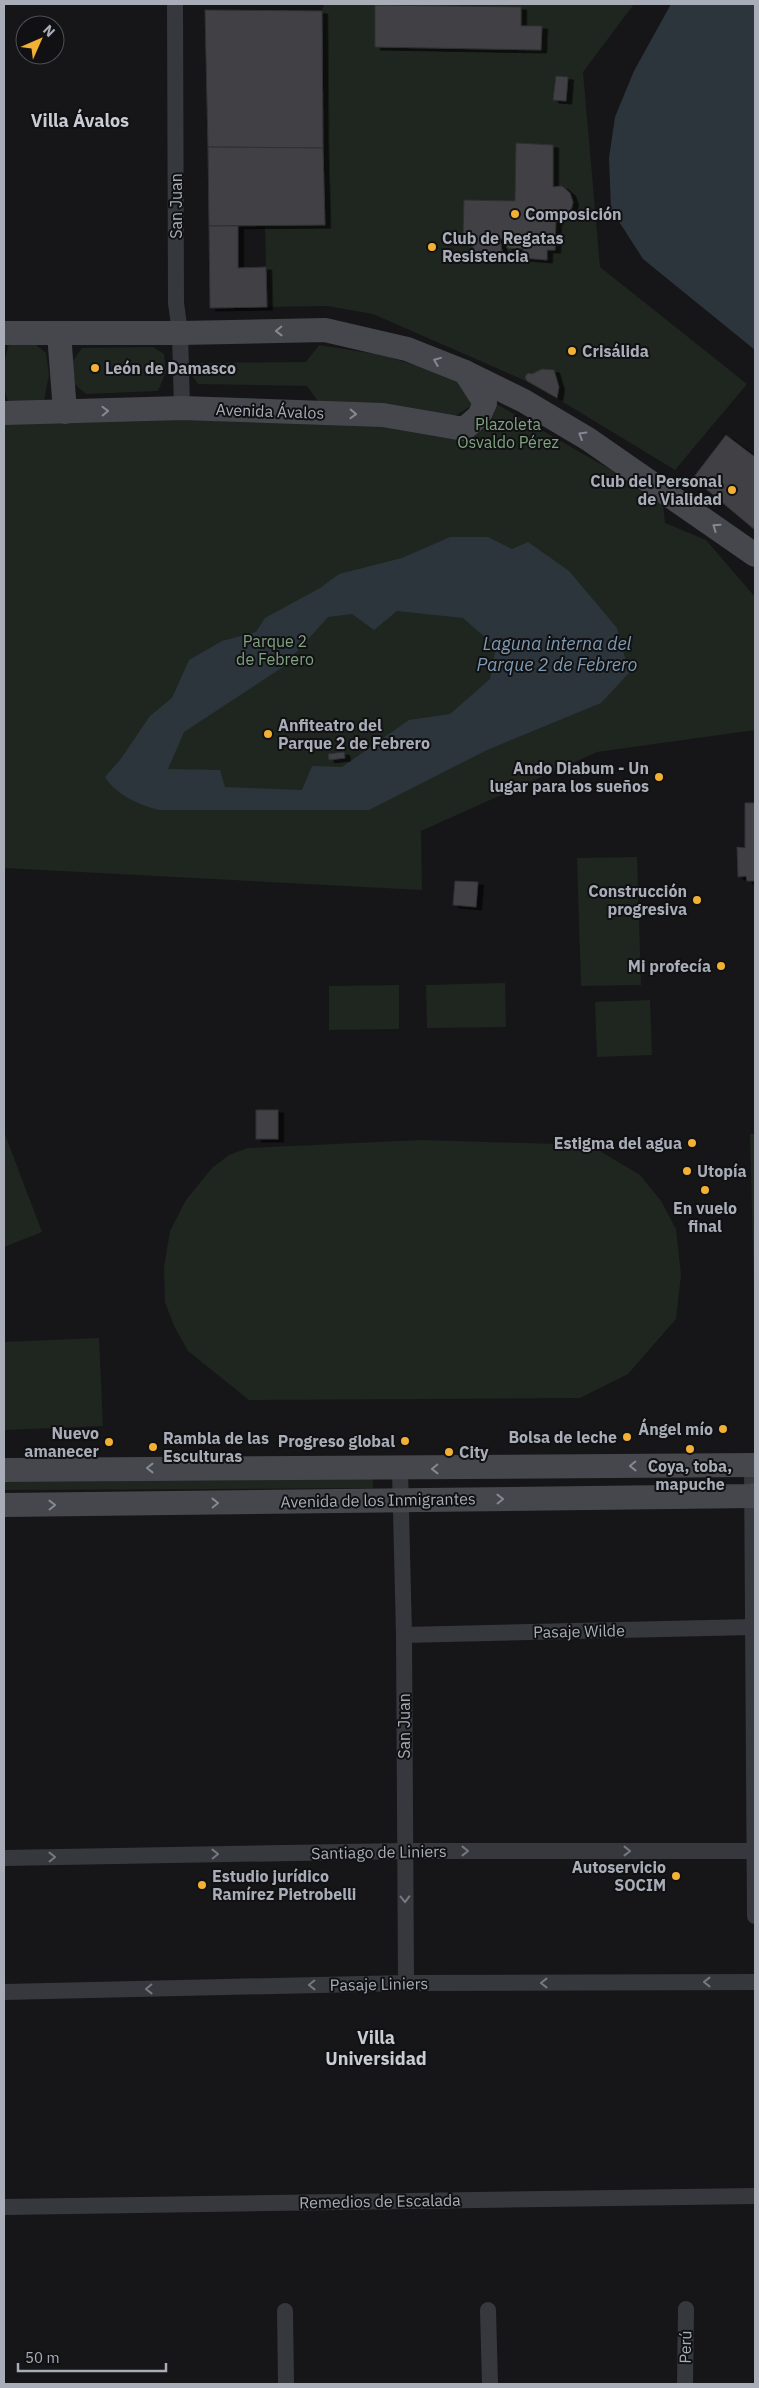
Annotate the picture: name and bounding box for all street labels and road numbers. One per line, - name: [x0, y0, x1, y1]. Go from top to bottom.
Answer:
- street label: San Juan: [166, 173, 186, 239]
- street label: Avenida Ávalos: [215, 398, 325, 423]
- street label: Avenida de los Inmigrantes: [280, 1488, 476, 1512]
- street label: Pasaje Wilde: [533, 1620, 625, 1642]
- street label: San Juan: [394, 1693, 414, 1759]
- street label: Santiago de Liniers: [311, 1841, 447, 1863]
- street label: Pasaje Liniers: [330, 1973, 428, 1995]
- street label: Remedios de Escalada: [299, 2190, 461, 2212]
- street label: Perú: [675, 2330, 695, 2364]

